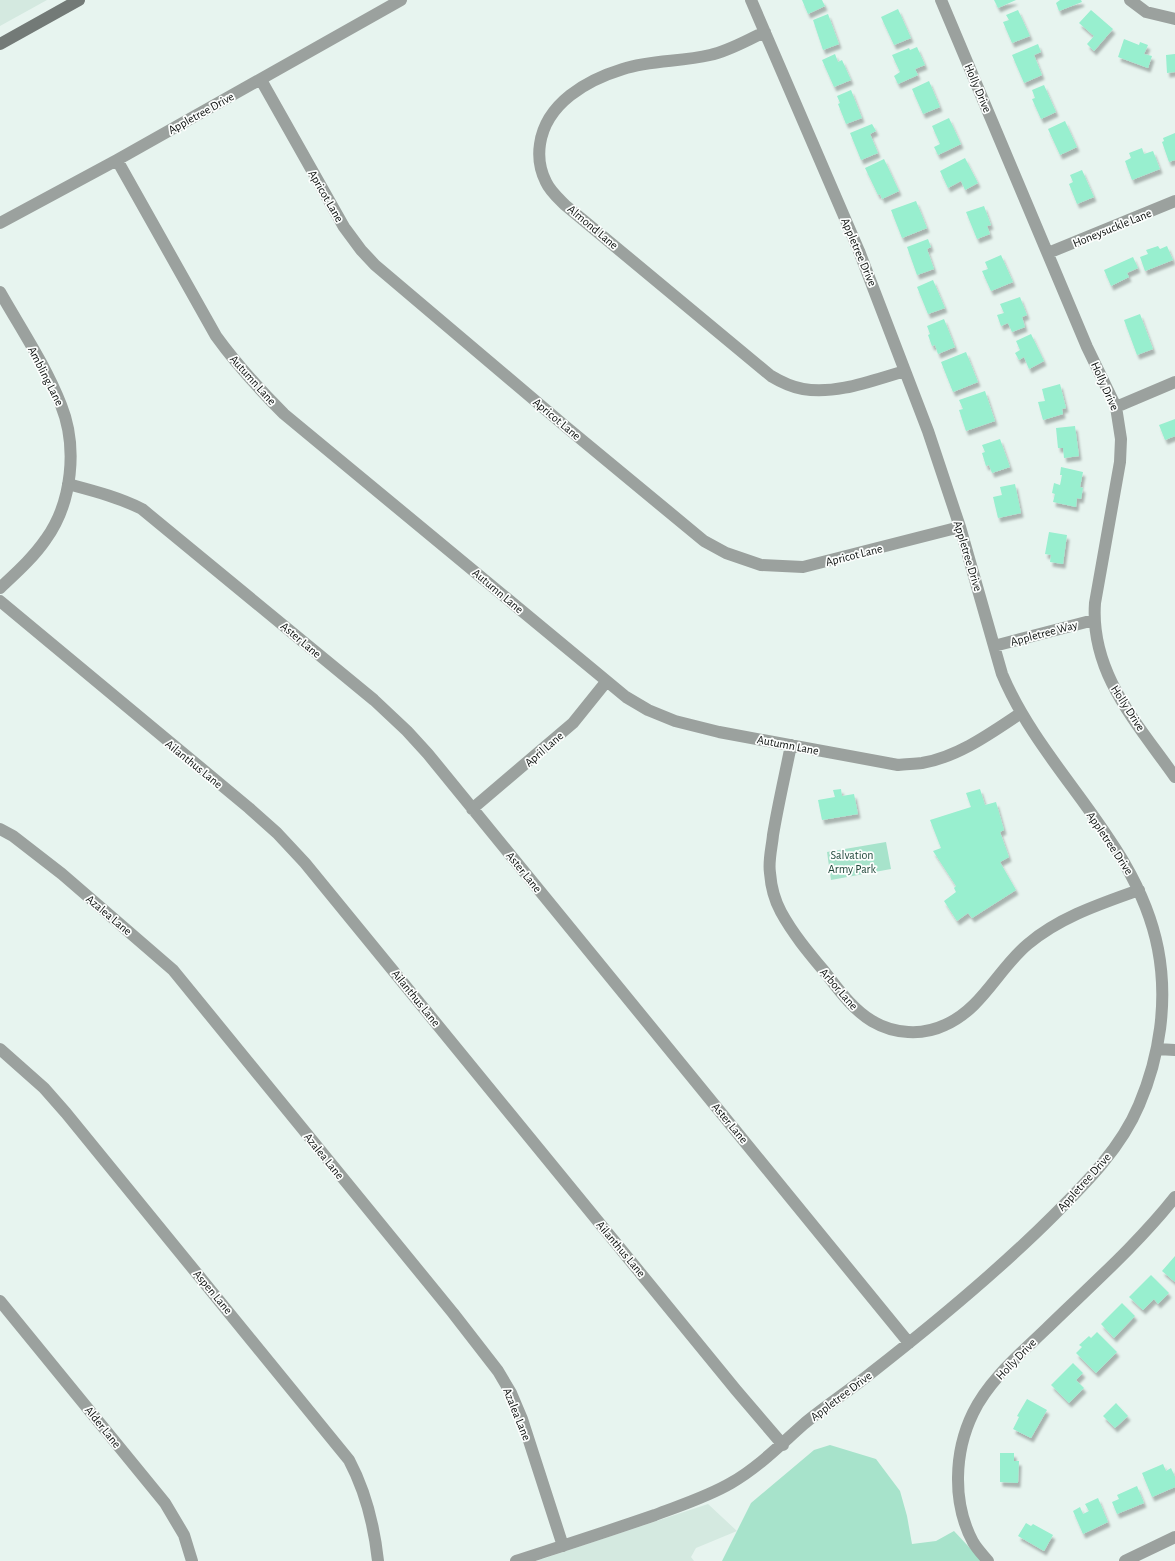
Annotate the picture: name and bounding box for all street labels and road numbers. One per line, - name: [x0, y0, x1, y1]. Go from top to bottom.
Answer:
- street label: Holly Drive: [961, 62, 994, 115]
- street label: Appletree Drive: [166, 90, 236, 136]
- street label: Apricot Lane: [306, 168, 346, 224]
- street label: Almond Lane: [565, 203, 621, 251]
- street label: Honeysuckle Lane: [1071, 207, 1153, 250]
- street label: Appletree Drive: [839, 216, 879, 288]
- street label: Ambling Lane: [26, 344, 66, 408]
- street label: Autumn Lane: [228, 353, 278, 407]
- street label: Holly Drive: [1088, 360, 1121, 413]
- street label: Apricot Lane: [531, 396, 583, 442]
- street label: Appletree Drive: [952, 519, 984, 593]
- street label: Apricot Lane: [824, 542, 884, 568]
- street label: Autumn Lane: [470, 566, 526, 616]
- street label: Appletree Way: [1009, 618, 1079, 649]
- street label: Aster Lane: [279, 620, 323, 660]
- street label: Holly Drive: [1108, 683, 1147, 734]
- street label: April Lane: [522, 729, 566, 769]
- street label: Autumn Lane: [756, 733, 820, 757]
- street label: Ailanthus Lane: [163, 738, 225, 790]
- street label: Appletree Drive: [1085, 809, 1135, 877]
- street label: Aster Lane: [504, 849, 544, 895]
- street label: Azalea Lane: [84, 893, 134, 937]
- street label: Arbor Lane: [818, 966, 860, 1012]
- street label: Ailanthus Lane: [390, 967, 442, 1029]
- street label: Aster Lane: [710, 1101, 750, 1145]
- street label: Azalea Lane: [302, 1131, 346, 1181]
- street label: Appletree Drive: [1055, 1151, 1113, 1213]
- street label: Ailanthus Lane: [594, 1219, 648, 1279]
- street label: Aspen Lane: [191, 1268, 235, 1316]
- street label: Holly Drive: [994, 1336, 1039, 1383]
- street label: Appletree Drive: [808, 1369, 874, 1423]
- street label: Azalea Lane: [501, 1386, 533, 1442]
- street label: Alder Lane: [83, 1404, 123, 1450]

